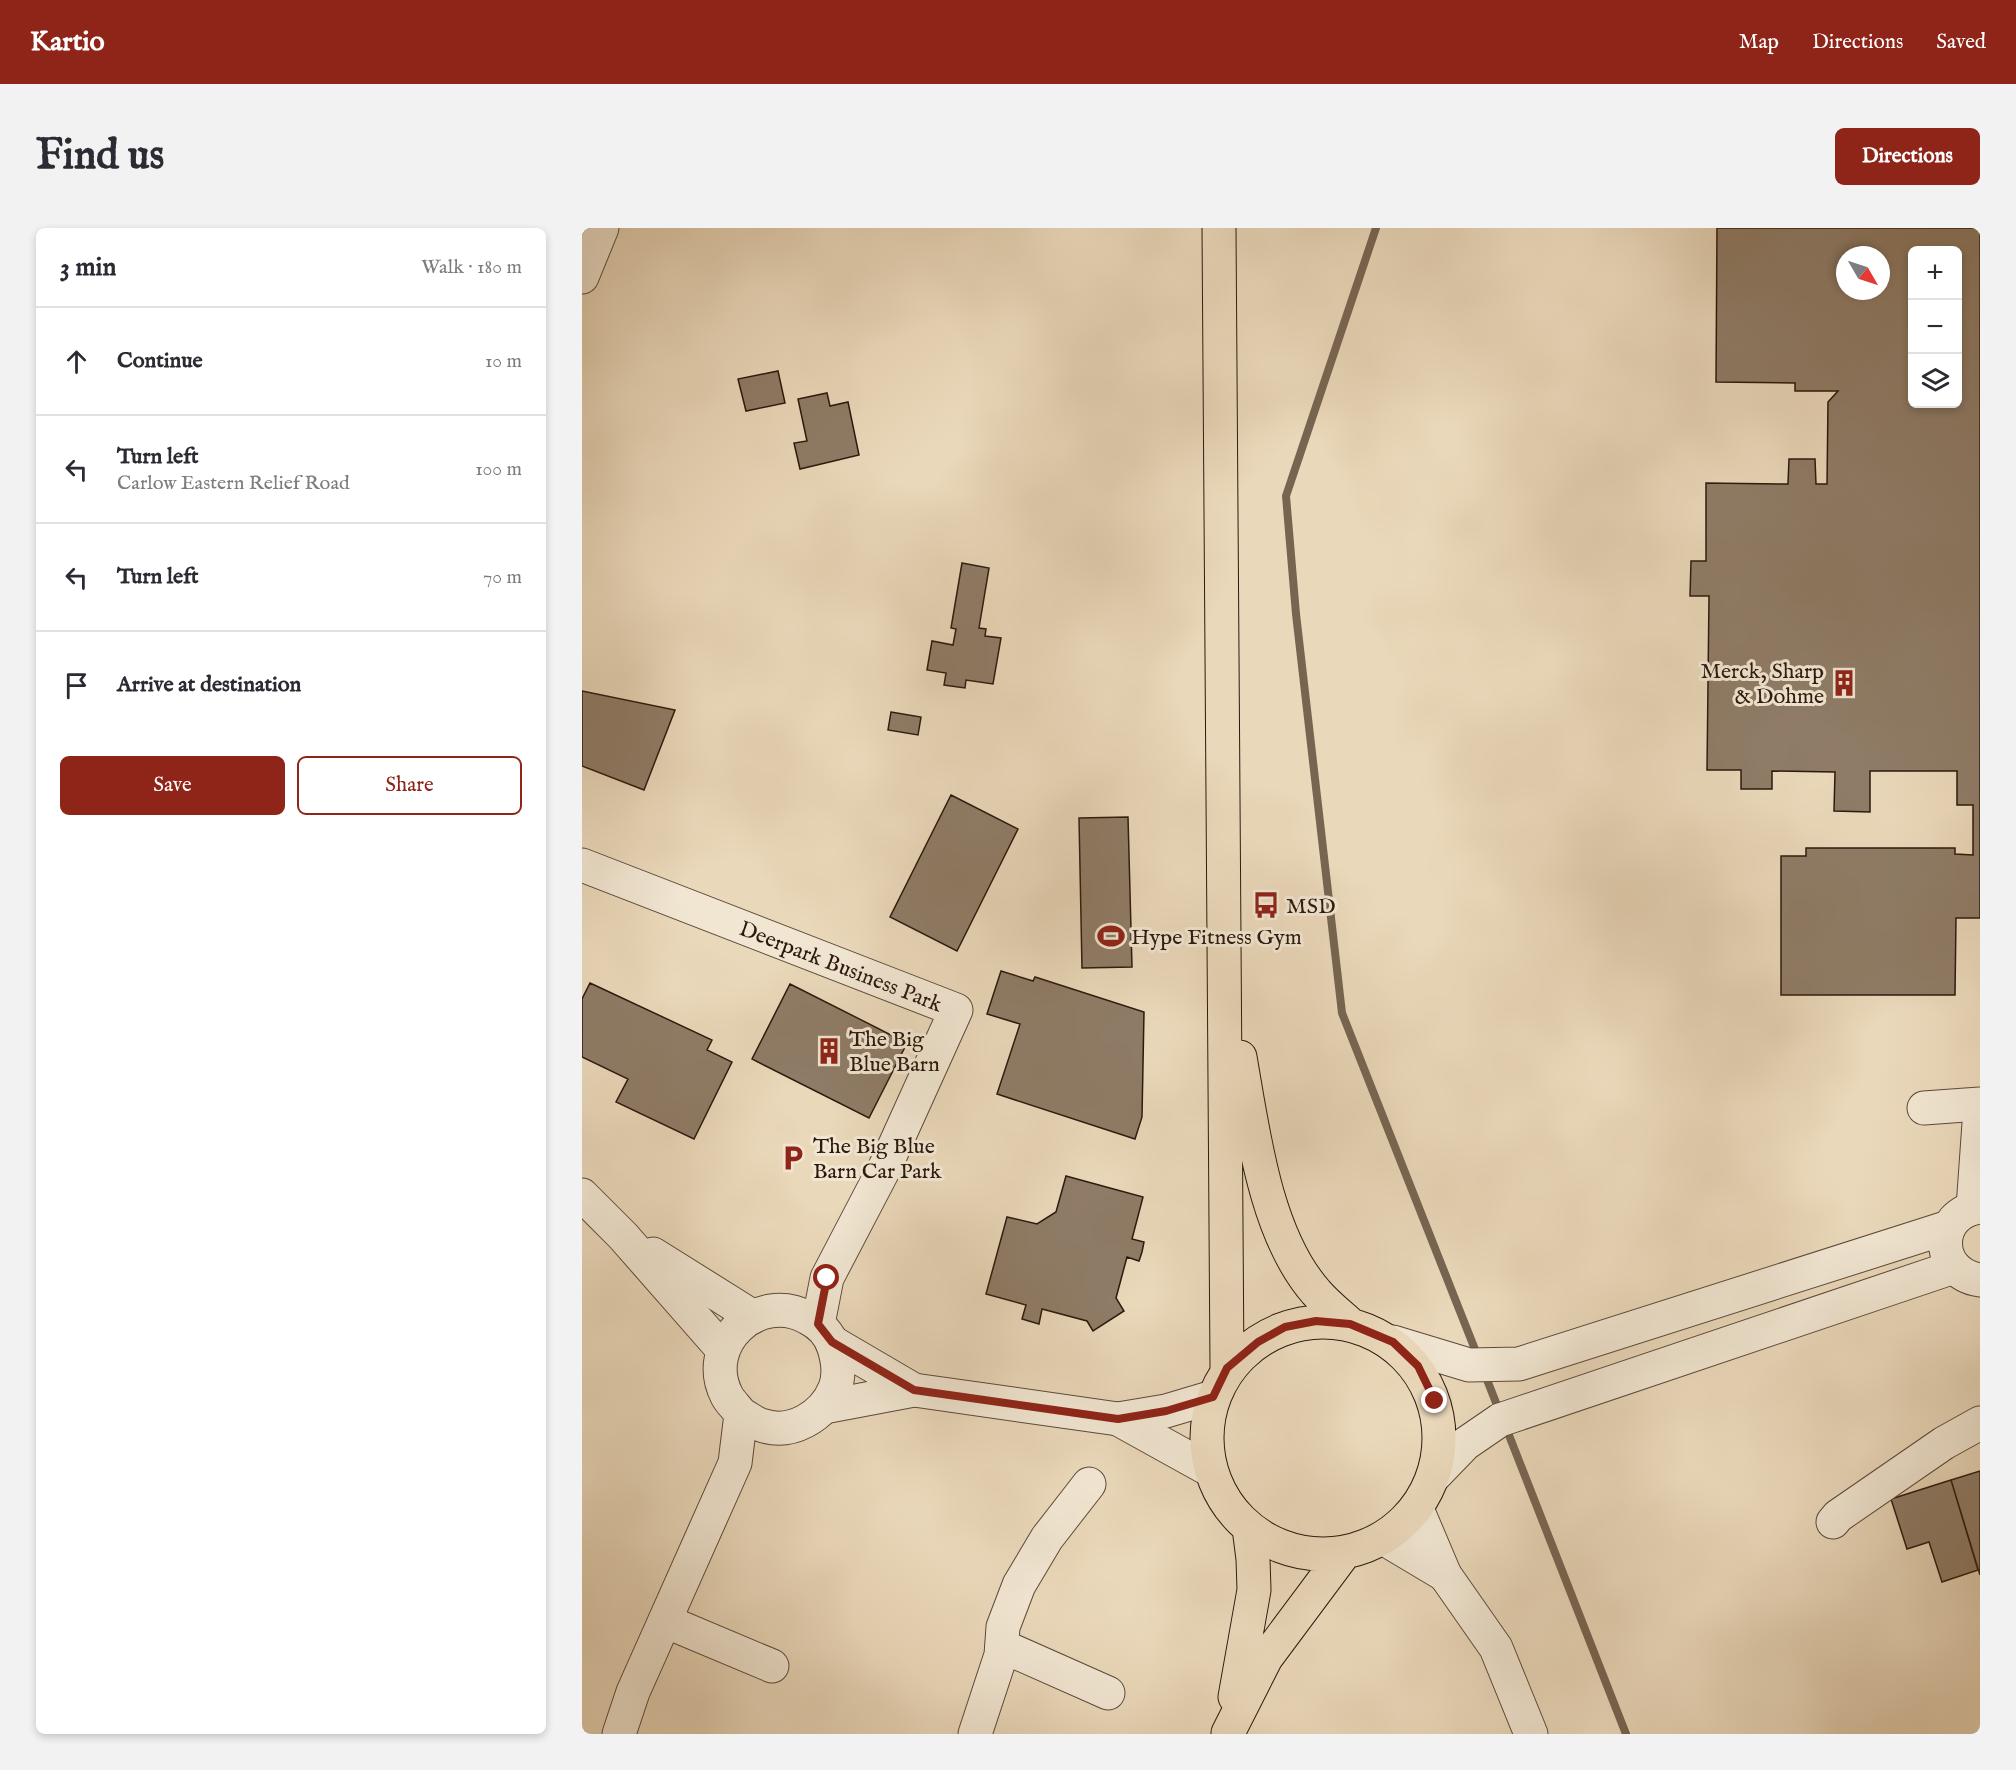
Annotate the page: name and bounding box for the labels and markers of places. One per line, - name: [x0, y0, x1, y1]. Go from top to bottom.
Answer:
- place label: Merck, Sharp & Dohme: [1700, 658, 1824, 711]
- building icon: Merck, Sharp & Dohme: [1829, 668, 1859, 698]
- bus stop icon: MSD: [1251, 890, 1281, 920]
- place label: MSD: [1286, 893, 1336, 921]
- sports icon: Hype Fitness Gym: [1096, 921, 1126, 951]
- place label: Hype Fitness Gym: [1131, 924, 1302, 952]
- place label: The Big Blue Barn: [849, 1026, 940, 1079]
- building icon: The Big Blue Barn: [814, 1036, 844, 1066]
- place label: The Big Blue Barn Car Park: [813, 1133, 942, 1186]
- parking icon: The Big Blue Barn Car Park: [778, 1143, 808, 1173]

